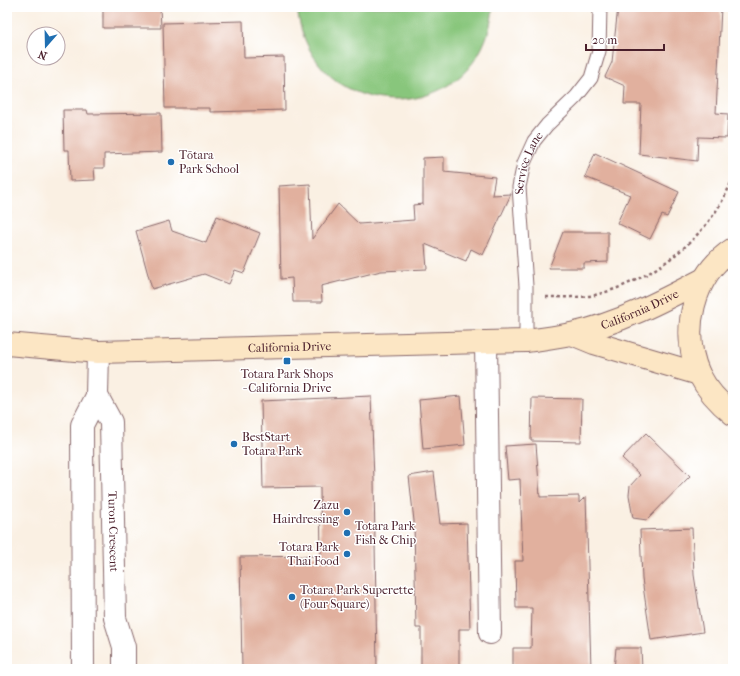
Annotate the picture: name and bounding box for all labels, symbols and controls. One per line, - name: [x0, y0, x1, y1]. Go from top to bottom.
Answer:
- north arrow: [26, 26, 66, 66]
- scale bar: [586, 26, 664, 52]
- text: 20 m: [592, 33, 617, 47]
- text: N: [36, 47, 49, 62]
- street label: Service Lane: [512, 129, 546, 195]
- place label: Tōtara Park School: [179, 148, 240, 176]
- marker: Tōtara Park School: [166, 157, 176, 167]
- street label: California Drive: [599, 286, 681, 332]
- street label: California Drive: [248, 339, 332, 355]
- marker: Totara Park Shops - California Drive: [282, 356, 292, 366]
- place label: Totara Park Shops - California Drive: [241, 367, 334, 395]
- place label: BestStart Totara Park: [242, 430, 303, 458]
- marker: BestStart Totara Park: [229, 439, 239, 449]
- street label: Turon Crescent: [105, 491, 121, 573]
- place label: Zazu Hairdressing: [272, 498, 340, 526]
- marker: Zazu Hairdressing: [342, 507, 352, 517]
- place label: Totara Park Fish & Chip: [355, 519, 416, 547]
- marker: Totara Park Fish & Chip: [342, 528, 352, 538]
- place label: Totara Park Thai Food: [279, 540, 340, 568]
- marker: Totara Park Thai Food: [342, 549, 352, 559]
- place label: Totara Park Superette (Four Square): [300, 583, 413, 611]
- marker: Totara Park Superette (Four Square): [287, 592, 297, 602]

